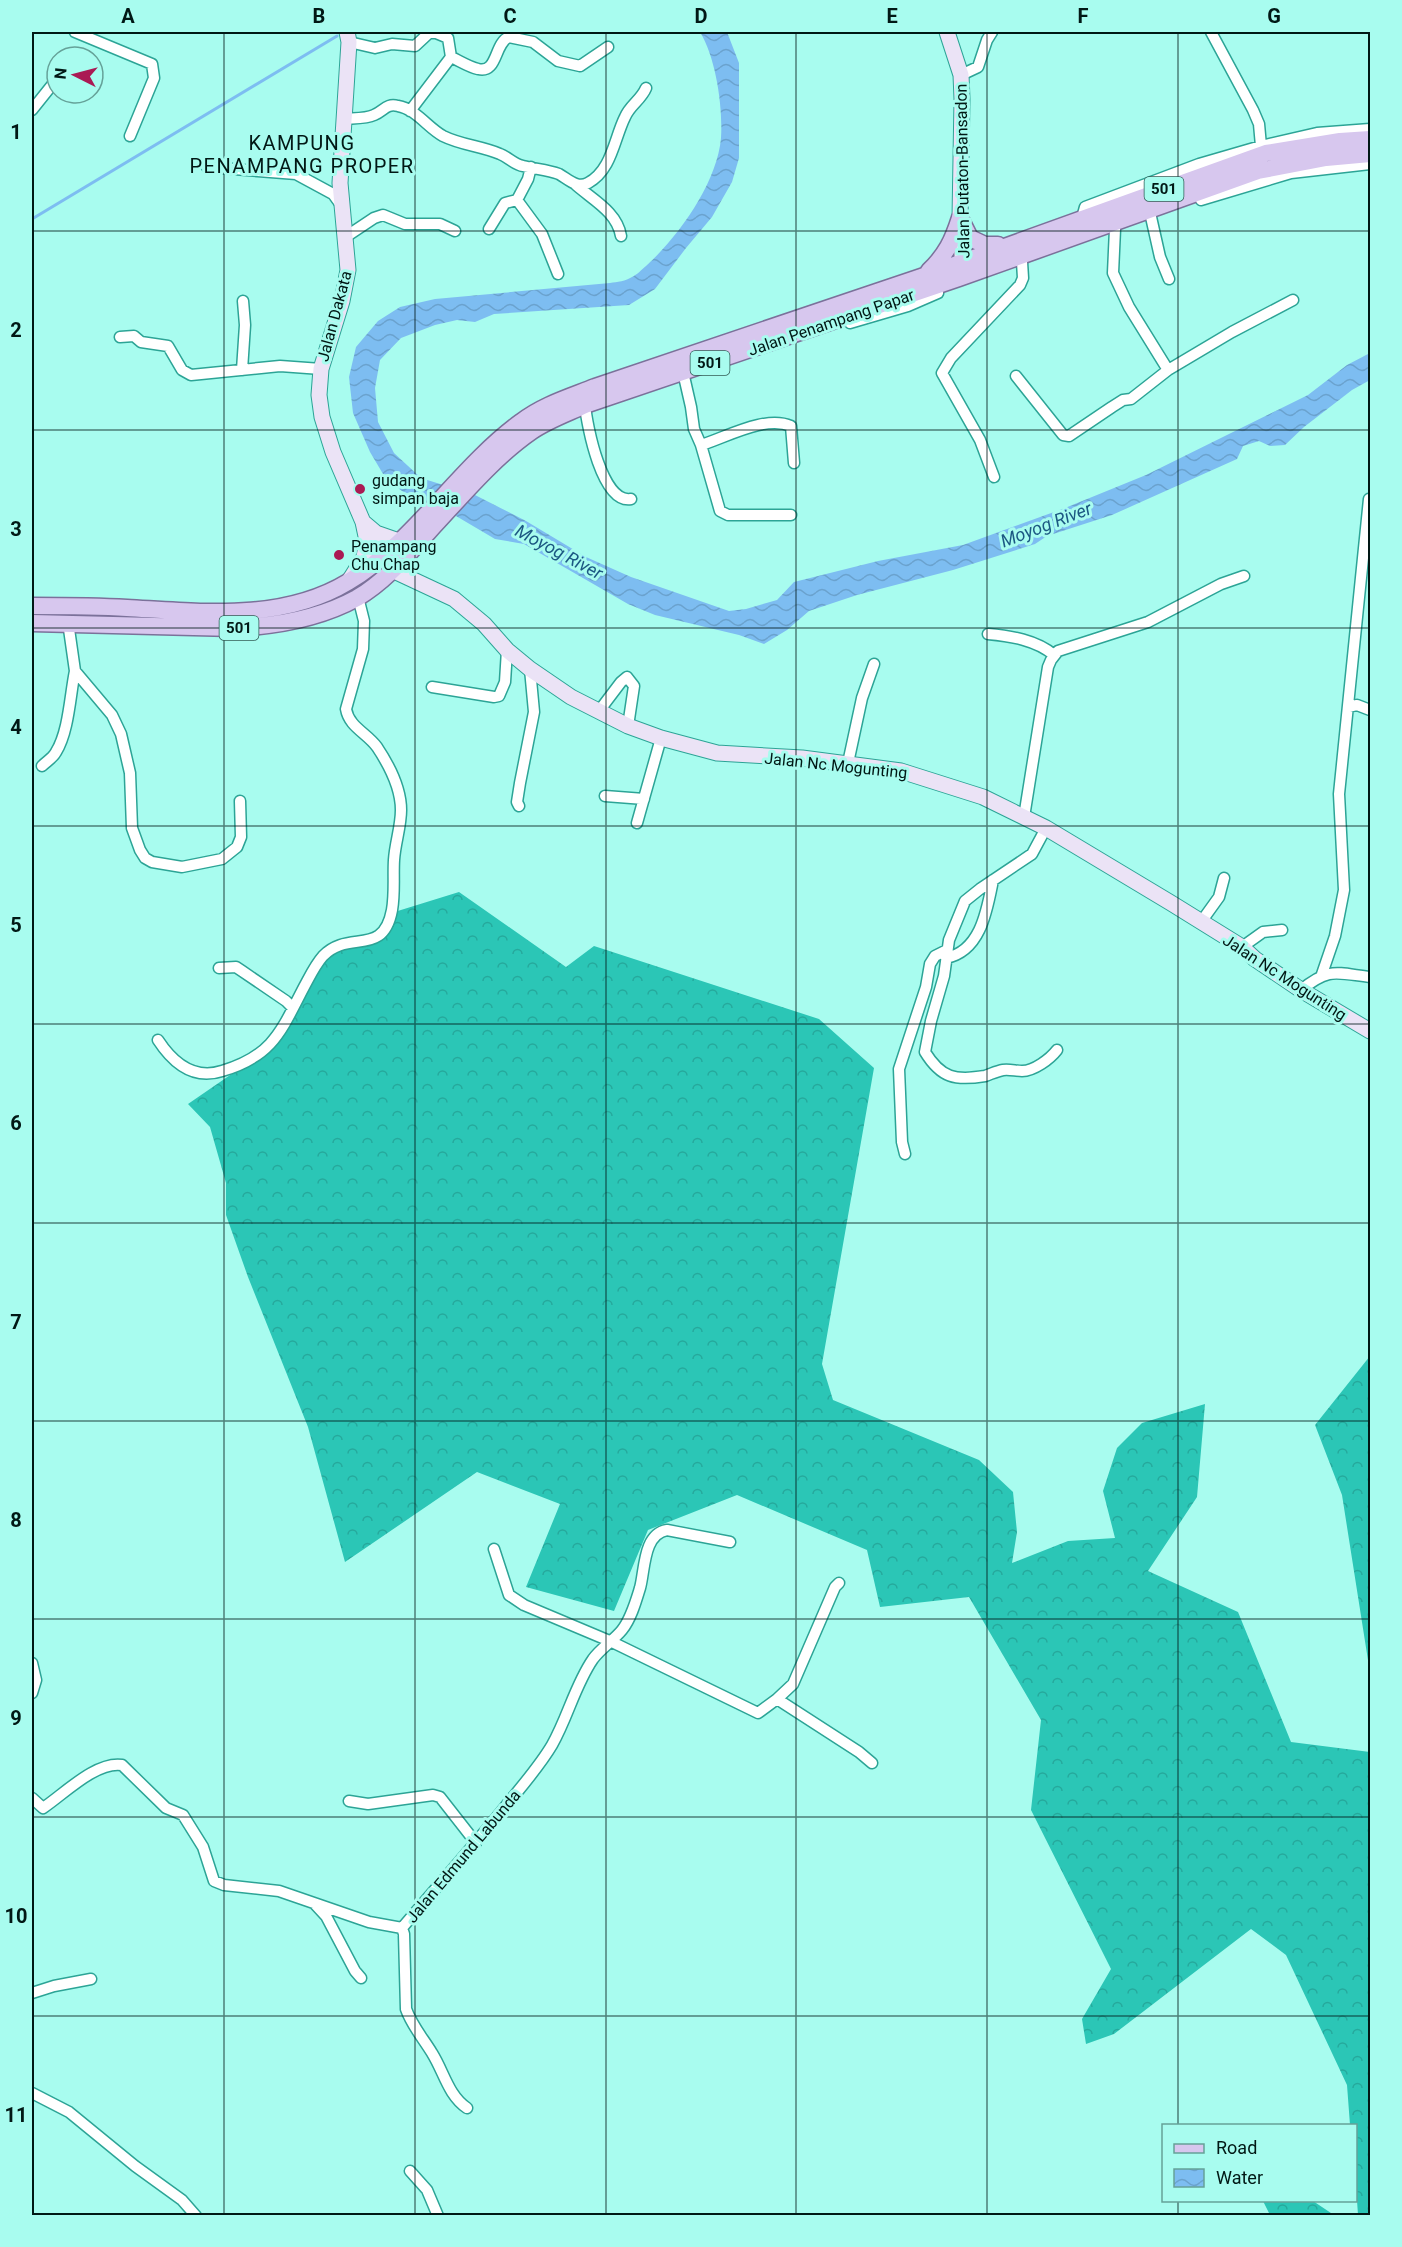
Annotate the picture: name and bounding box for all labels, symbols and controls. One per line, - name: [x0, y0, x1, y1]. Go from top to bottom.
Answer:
- text: A: [121, 4, 135, 28]
- text: B: [313, 4, 325, 28]
- text: C: [503, 4, 517, 28]
- text: D: [695, 4, 708, 28]
- text: E: [886, 4, 898, 28]
- text: F: [1078, 4, 1089, 28]
- text: G: [1267, 4, 1281, 28]
- north arrow: [45, 45, 105, 105]
- text: N: [51, 67, 71, 80]
- street label: Jalan Putaton-Bansadon: [951, 83, 974, 258]
- text: 1: [10, 120, 22, 144]
- district label: KAMPUNG PENAMPANG PROPER: [189, 131, 415, 178]
- road number: 501: [1144, 177, 1184, 201]
- street label: Jalan Dakata: [313, 269, 356, 363]
- street label: Jalan Penampang Papar: [746, 285, 917, 360]
- text: 2: [10, 318, 22, 342]
- road number: 501: [690, 351, 730, 375]
- place label: gudang simpan baja: [372, 471, 459, 508]
- marker: gudang simpan baja: [353, 482, 367, 496]
- water label: Moyog River: [997, 497, 1095, 552]
- text: 3: [10, 517, 22, 541]
- water label: Moyog River: [512, 520, 607, 584]
- place label: Penampang Chu Chap: [351, 537, 437, 574]
- marker: Penampang Chu Chap: [332, 548, 346, 562]
- road number: 501: [220, 616, 258, 640]
- text: 4: [10, 715, 22, 739]
- street label: Jalan Nc Mogunting: [764, 749, 908, 782]
- text: 5: [10, 913, 22, 937]
- street label: Jalan Nc Mogunting: [1219, 930, 1350, 1024]
- text: 6: [10, 1111, 22, 1135]
- text: 7: [10, 1310, 22, 1334]
- text: 8: [10, 1508, 22, 1532]
- text: 9: [10, 1706, 22, 1730]
- street label: Jalan Edmund Labunda: [402, 1786, 524, 1926]
- text: 10: [5, 1904, 27, 1928]
- text: 11: [5, 2103, 27, 2127]
- legend: [1162, 2124, 1357, 2202]
- text: Road: [1216, 2137, 1257, 2158]
- text: Water: [1216, 2167, 1263, 2188]

